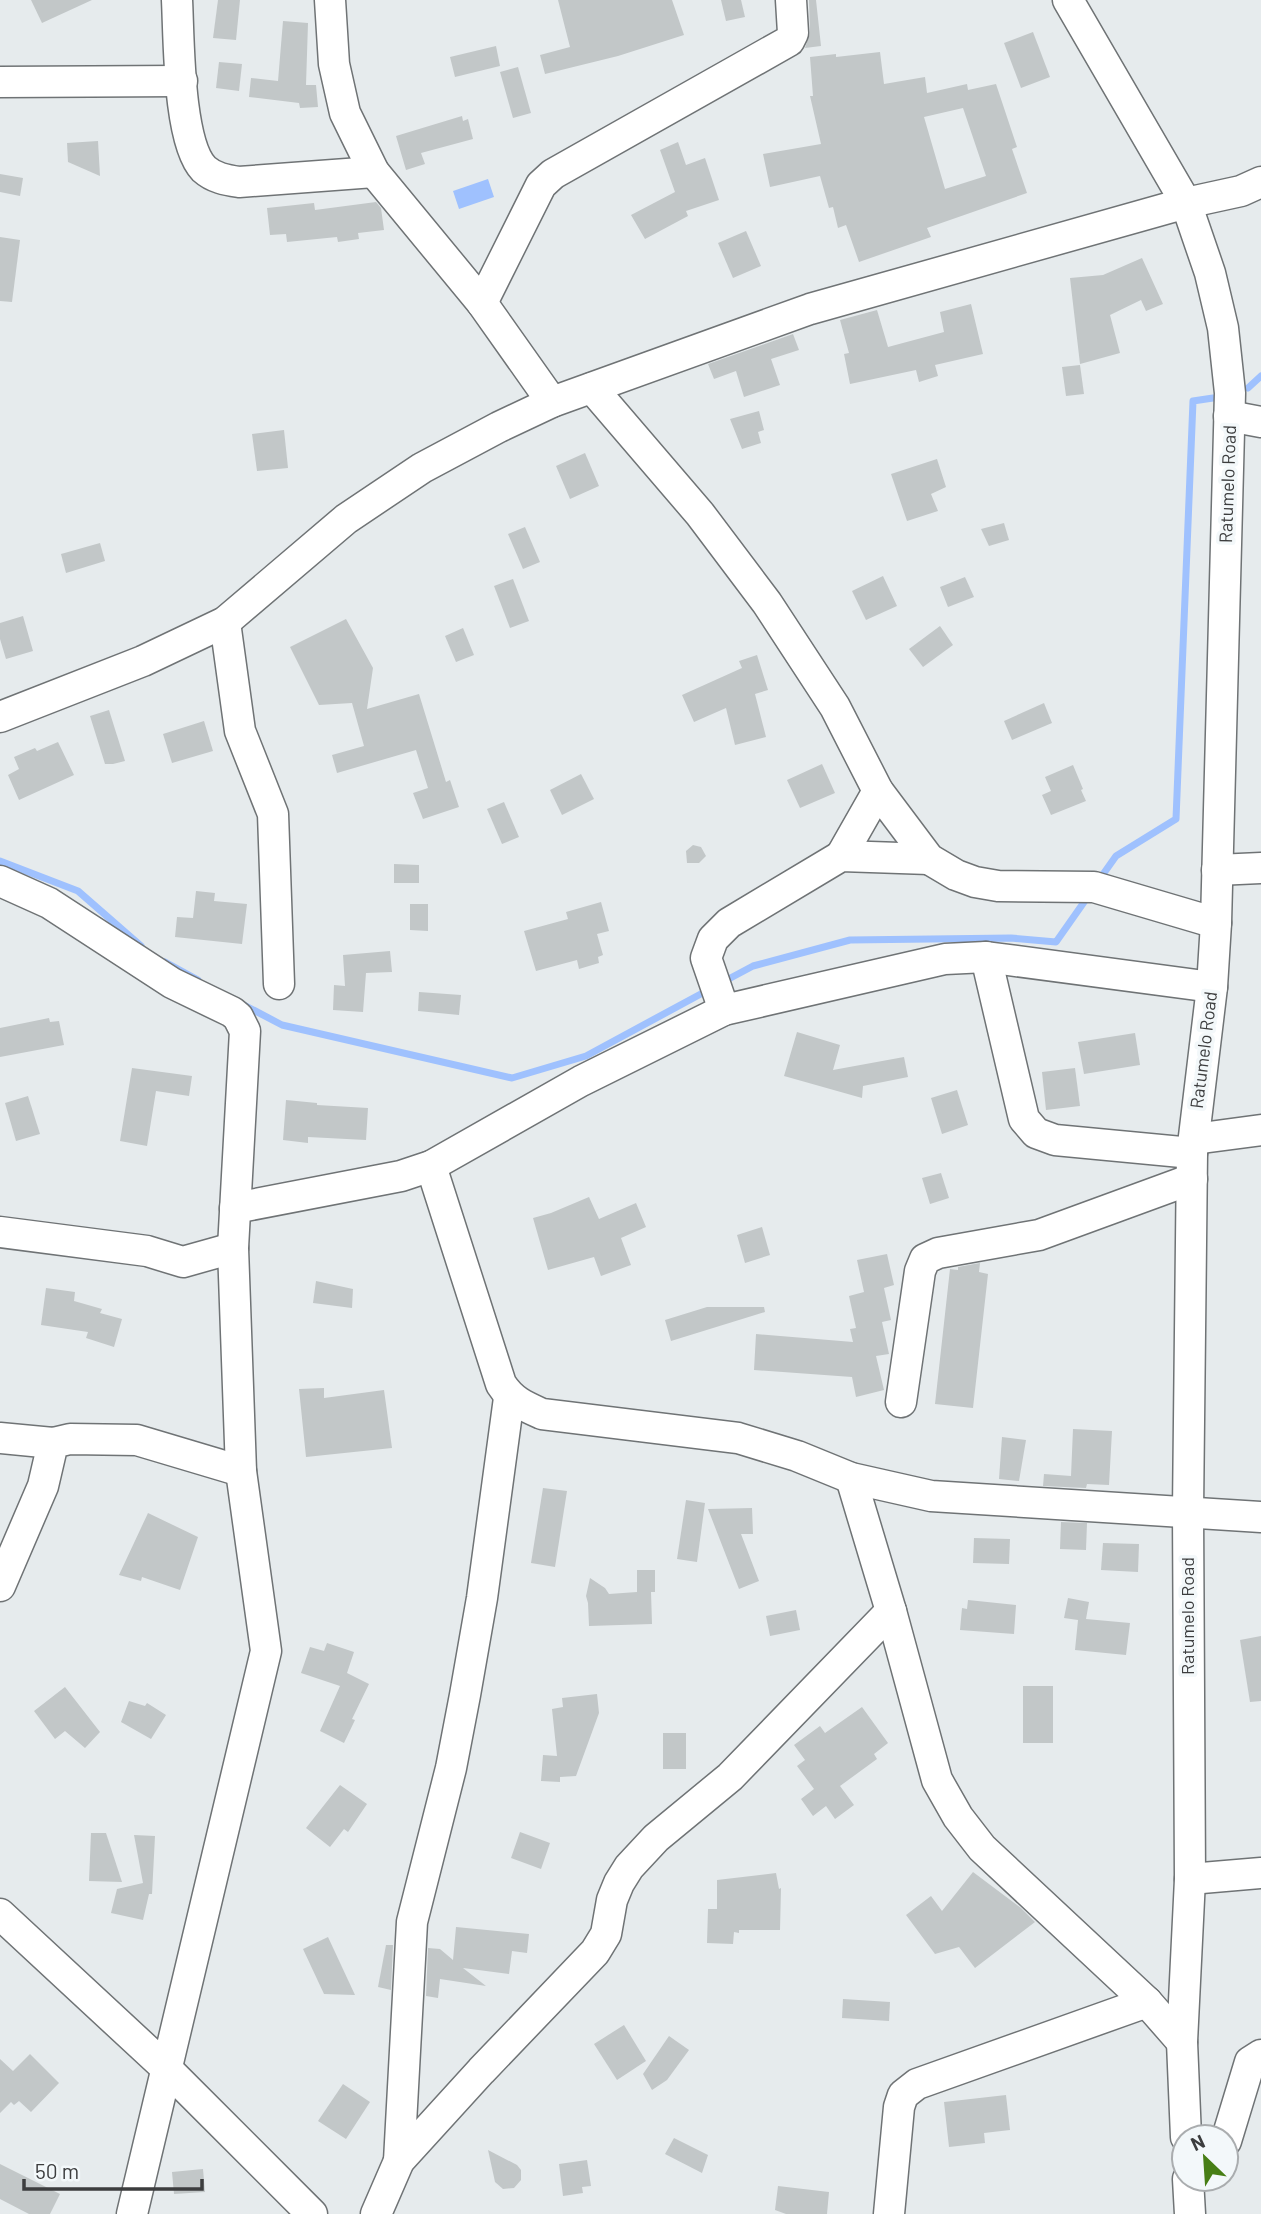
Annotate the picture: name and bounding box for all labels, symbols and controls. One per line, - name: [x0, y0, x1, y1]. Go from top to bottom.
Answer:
- street label: Ratumelo Road: [1214, 425, 1240, 543]
- street label: Ratumelo Road: [1185, 990, 1221, 1110]
- street label: Ratumelo Road: [1176, 1557, 1198, 1675]
- north arrow: [1170, 2123, 1240, 2193]
- text: N: [1187, 2129, 1208, 2155]
- scale bar: [24, 2148, 203, 2192]
- text: 50 m: [35, 2158, 79, 2183]

